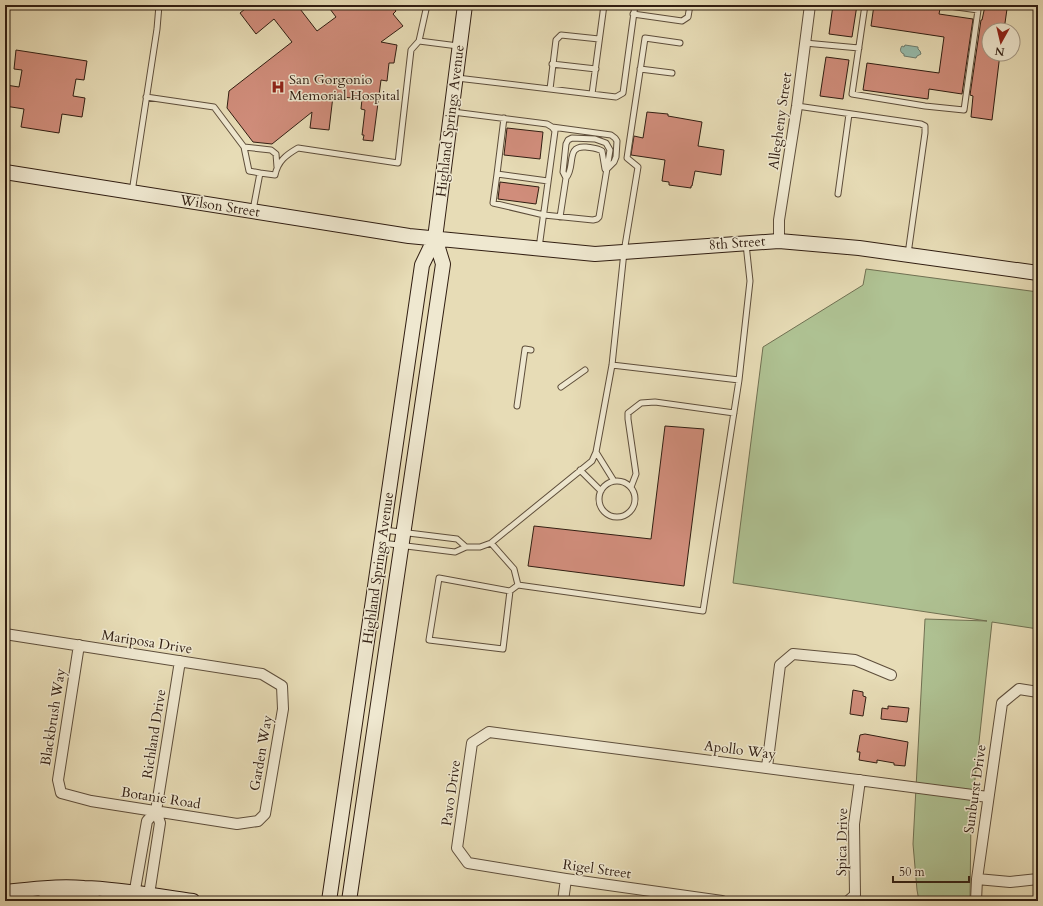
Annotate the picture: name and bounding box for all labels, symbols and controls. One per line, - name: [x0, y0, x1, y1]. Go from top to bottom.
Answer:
- north arrow: [981, 22, 1021, 62]
- text: N: [993, 43, 1005, 59]
- street label: Highland Springs Avenue: [431, 44, 469, 198]
- place label: San Gorgonio Memorial Hospital: [289, 70, 400, 105]
- street label: Allegheny Street: [764, 71, 796, 171]
- hospital icon: San Gorgonio Memorial Hospital: [270, 79, 286, 95]
- street label: Wilson Street: [178, 190, 262, 222]
- street label: 8th Street: [708, 232, 767, 254]
- street label: Highland Springs Avenue: [358, 491, 398, 645]
- street label: Mariposa Drive: [100, 625, 194, 659]
- street label: Blackbrush Way: [36, 666, 70, 767]
- street label: Richland Drive: [138, 688, 170, 780]
- street label: Garden Way: [245, 713, 277, 792]
- street label: Apollo Way: [703, 736, 778, 764]
- street label: Sunburst Drive: [959, 743, 991, 835]
- street label: Pavo Drive: [437, 759, 465, 827]
- street label: Botanic Road: [120, 782, 203, 814]
- street label: Spica Drive: [832, 808, 852, 876]
- street label: Rigel Street: [562, 855, 633, 883]
- scale bar: [893, 858, 969, 884]
- text: 50 m: [899, 864, 926, 880]

